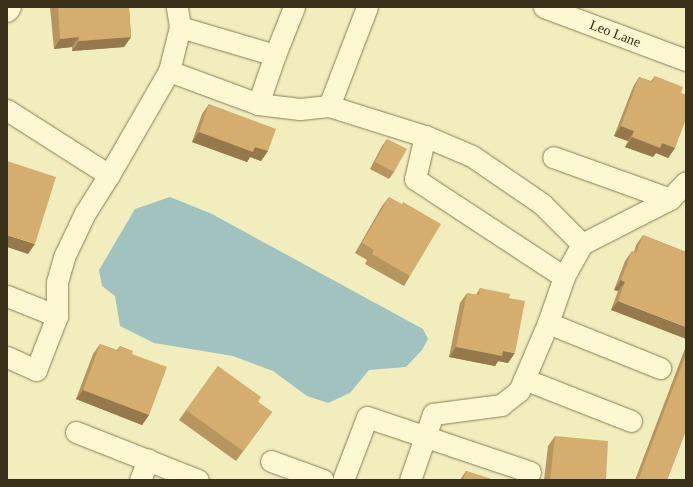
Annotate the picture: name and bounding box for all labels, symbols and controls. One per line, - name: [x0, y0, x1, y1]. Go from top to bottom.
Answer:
- street label: Leo Lane: [587, 17, 643, 51]

